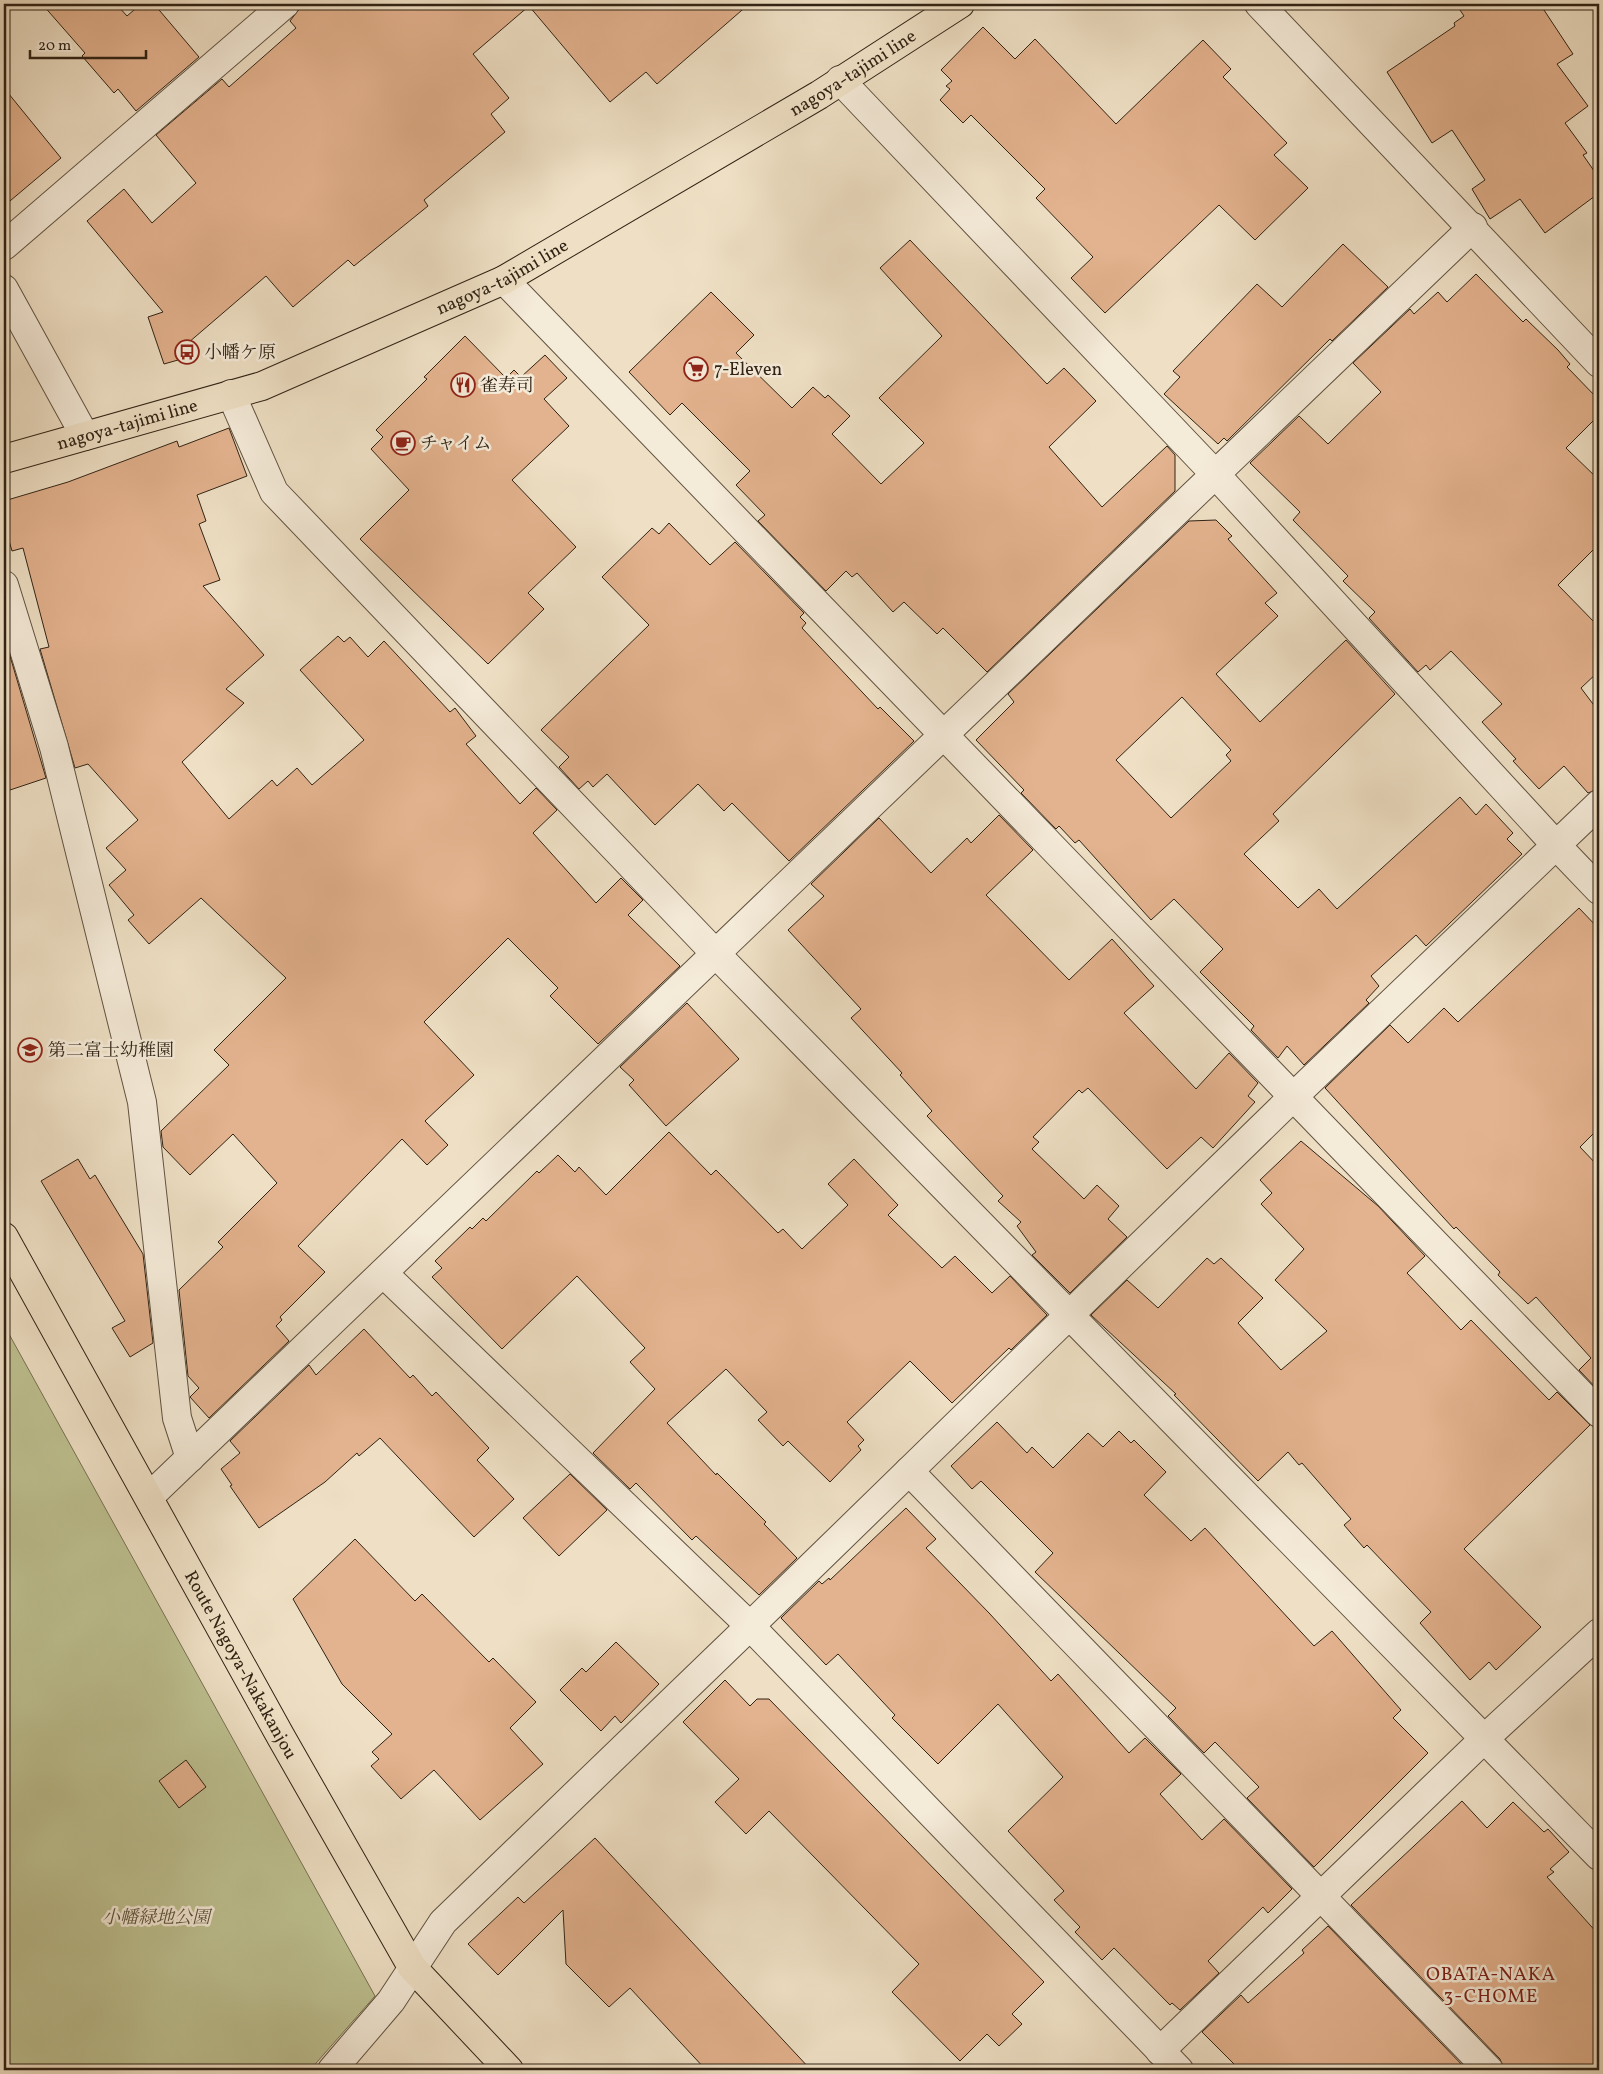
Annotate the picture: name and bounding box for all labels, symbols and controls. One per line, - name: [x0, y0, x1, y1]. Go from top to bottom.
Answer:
- street label: nagoya-tajimi line: [786, 24, 922, 123]
- scale bar: [30, 28, 146, 60]
- text: 20 m: [38, 36, 71, 57]
- street label: nagoya-tajimi line: [433, 234, 574, 322]
- bus stop icon: 小幡ケ原: [174, 339, 200, 365]
- place label: 小幡ケ原: [204, 341, 276, 366]
- supermarket icon: 7-Eleven: [683, 356, 709, 382]
- place label: 7-Eleven: [714, 358, 782, 383]
- restaurant icon: 雀寿司: [450, 372, 476, 398]
- place label: 雀寿司: [480, 374, 534, 399]
- street label: nagoya-tajimi line: [54, 394, 201, 457]
- cafe icon: チャイム: [390, 430, 416, 456]
- place label: チャイム: [420, 432, 491, 457]
- school or university icon: 第二富士幼稚園: [17, 1037, 43, 1063]
- place label: 第二富士幼稚園: [48, 1039, 174, 1064]
- street label: Route Nagoya-Nakakanjou: [177, 1567, 302, 1764]
- park label: 小幡緑地公園: [102, 1906, 213, 1931]
- district label: OBATA-NAKA 3-CHOME: [1426, 1962, 1556, 2010]

